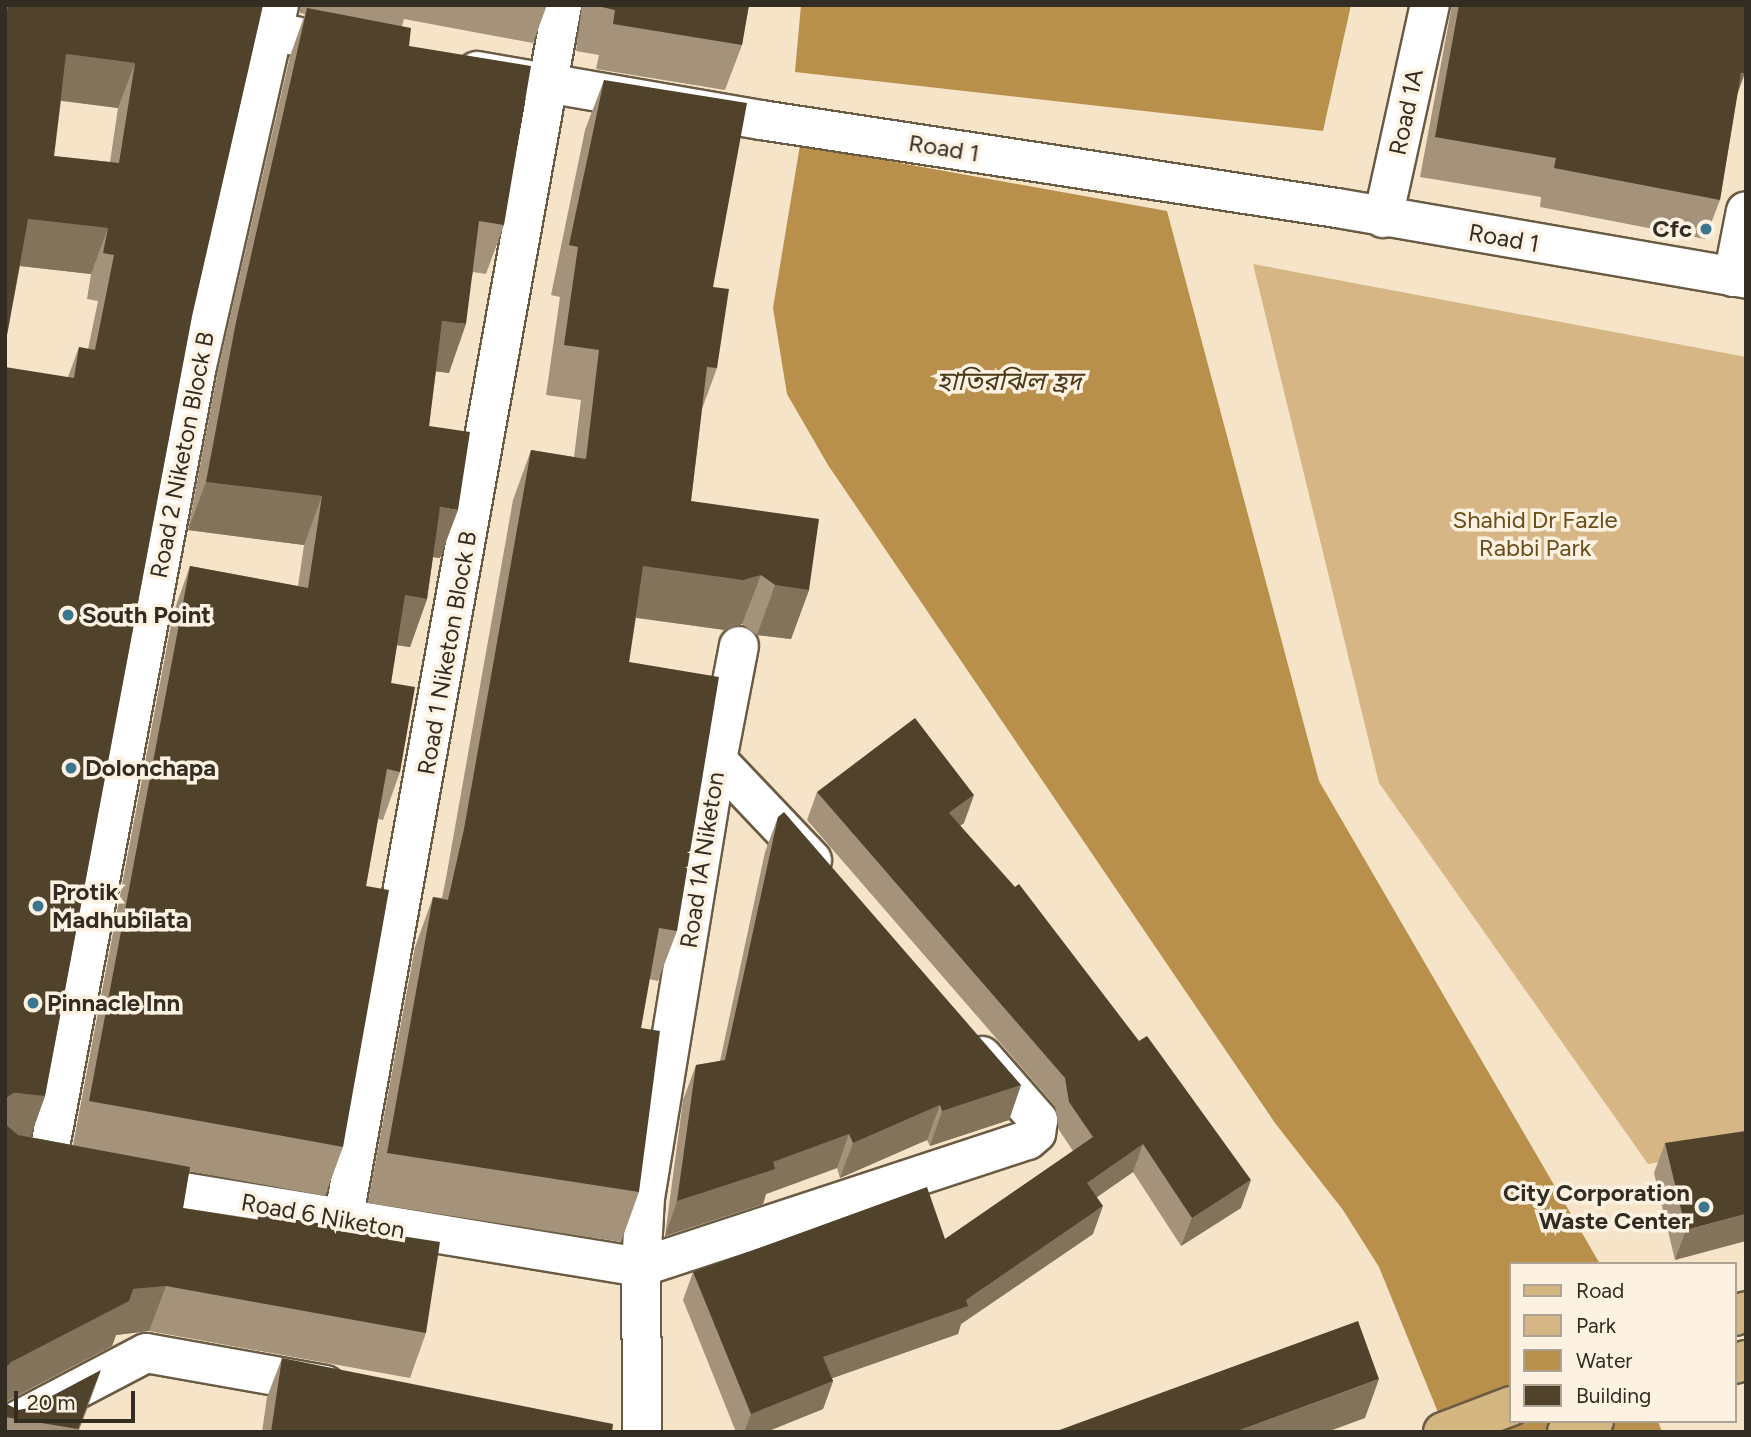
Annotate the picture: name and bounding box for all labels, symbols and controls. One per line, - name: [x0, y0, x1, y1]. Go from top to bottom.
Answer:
- street label: Road 1A: [1383, 66, 1429, 158]
- street label: Road 1: [907, 128, 981, 168]
- place label: Cfc: [1652, 215, 1692, 243]
- street label: Road 1: [1466, 218, 1542, 258]
- marker: Cfc: [1698, 221, 1714, 237]
- street label: Road 2 Niketon Block B: [144, 329, 220, 581]
- water label: হাতিরঝিল হ্রদ: [936, 366, 1082, 398]
- park label: Shahid Dr Fazle Rabbi Park: [1452, 506, 1618, 562]
- street label: Road 1 Niketon Block B: [411, 529, 483, 777]
- place label: South Point: [82, 601, 211, 629]
- marker: South Point: [60, 607, 76, 623]
- place label: Dolonchapa: [85, 754, 216, 782]
- marker: Dolonchapa: [63, 760, 79, 776]
- street label: Road 1A Niketon: [674, 770, 730, 950]
- place label: Protik Madhubilata: [52, 878, 188, 934]
- marker: Protik Madhubilata: [30, 898, 46, 914]
- place label: Pinnacle Inn: [47, 989, 180, 1017]
- marker: Pinnacle Inn: [25, 995, 41, 1011]
- place label: City Corporation Waste Center: [1503, 1179, 1690, 1235]
- street label: Road 6 Niketon: [239, 1187, 407, 1245]
- marker: City Corporation Waste Center: [1696, 1199, 1712, 1215]
- legend: [1510, 1262, 1737, 1423]
- text: Road: [1576, 1278, 1624, 1303]
- text: Park: [1576, 1313, 1616, 1338]
- text: Water: [1576, 1348, 1632, 1373]
- scale bar: [18, 1378, 138, 1422]
- text: Building: [1576, 1383, 1651, 1408]
- text: 20 m: [27, 1390, 75, 1415]

